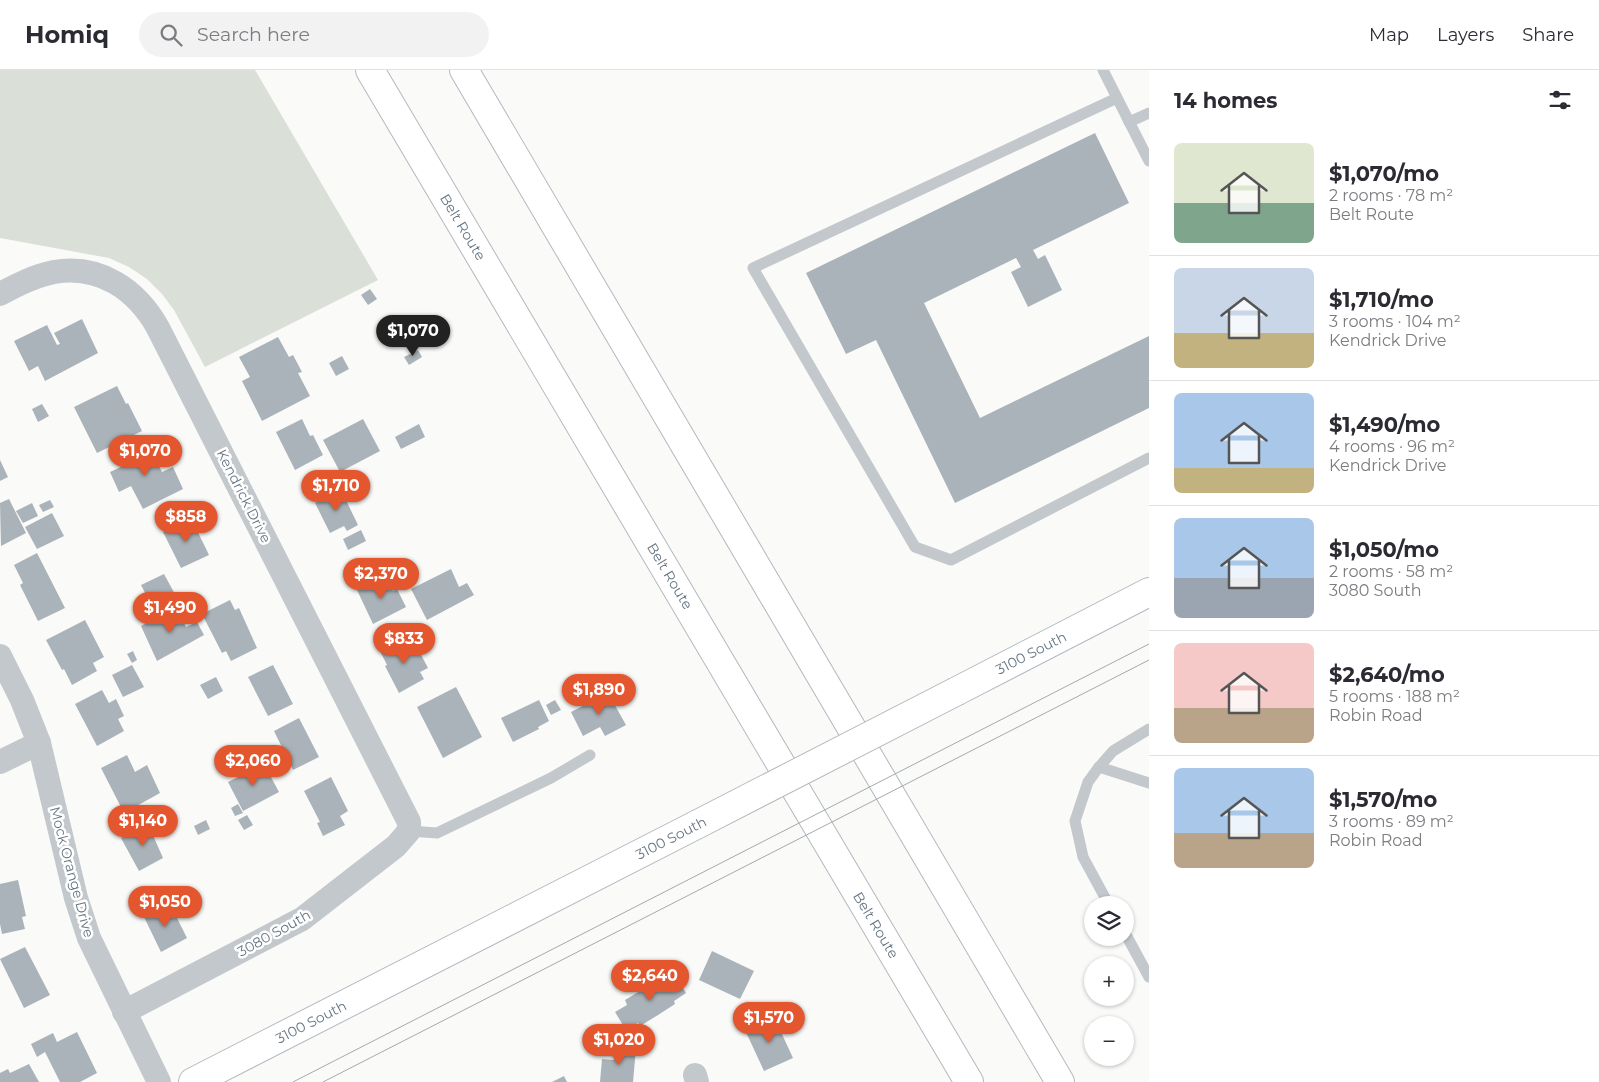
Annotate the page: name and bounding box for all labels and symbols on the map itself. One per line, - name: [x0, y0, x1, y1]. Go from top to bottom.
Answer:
- street label: Belt Route: [436, 191, 490, 263]
- pin: $1,070: [372, 314, 454, 357]
- pin: $1,070: [104, 434, 186, 477]
- street label: Kendrick Drive: [213, 446, 275, 546]
- pin: $1,710: [295, 470, 377, 512]
- pin: $858: [156, 500, 216, 543]
- street label: Belt Route: [643, 540, 697, 612]
- pin: $2,370: [340, 558, 422, 600]
- pin: $1,490: [129, 592, 211, 634]
- pin: $833: [374, 622, 434, 665]
- street label: 3100 South: [993, 627, 1069, 679]
- pin: $1,890: [558, 674, 640, 716]
- pin: $2,060: [212, 744, 294, 787]
- pin: $1,140: [102, 804, 184, 847]
- street label: Mock Orange Drive: [46, 805, 98, 939]
- street label: 3100 South: [633, 812, 709, 864]
- pin: $1,050: [124, 886, 206, 928]
- street label: Belt Route: [849, 889, 903, 961]
- street label: 3080 South: [234, 905, 314, 961]
- pin: $2,640: [609, 960, 691, 1002]
- street label: 3100 South: [273, 996, 349, 1048]
- pin: $1,570: [728, 1002, 810, 1044]
- pin: $1,020: [578, 1024, 660, 1066]

